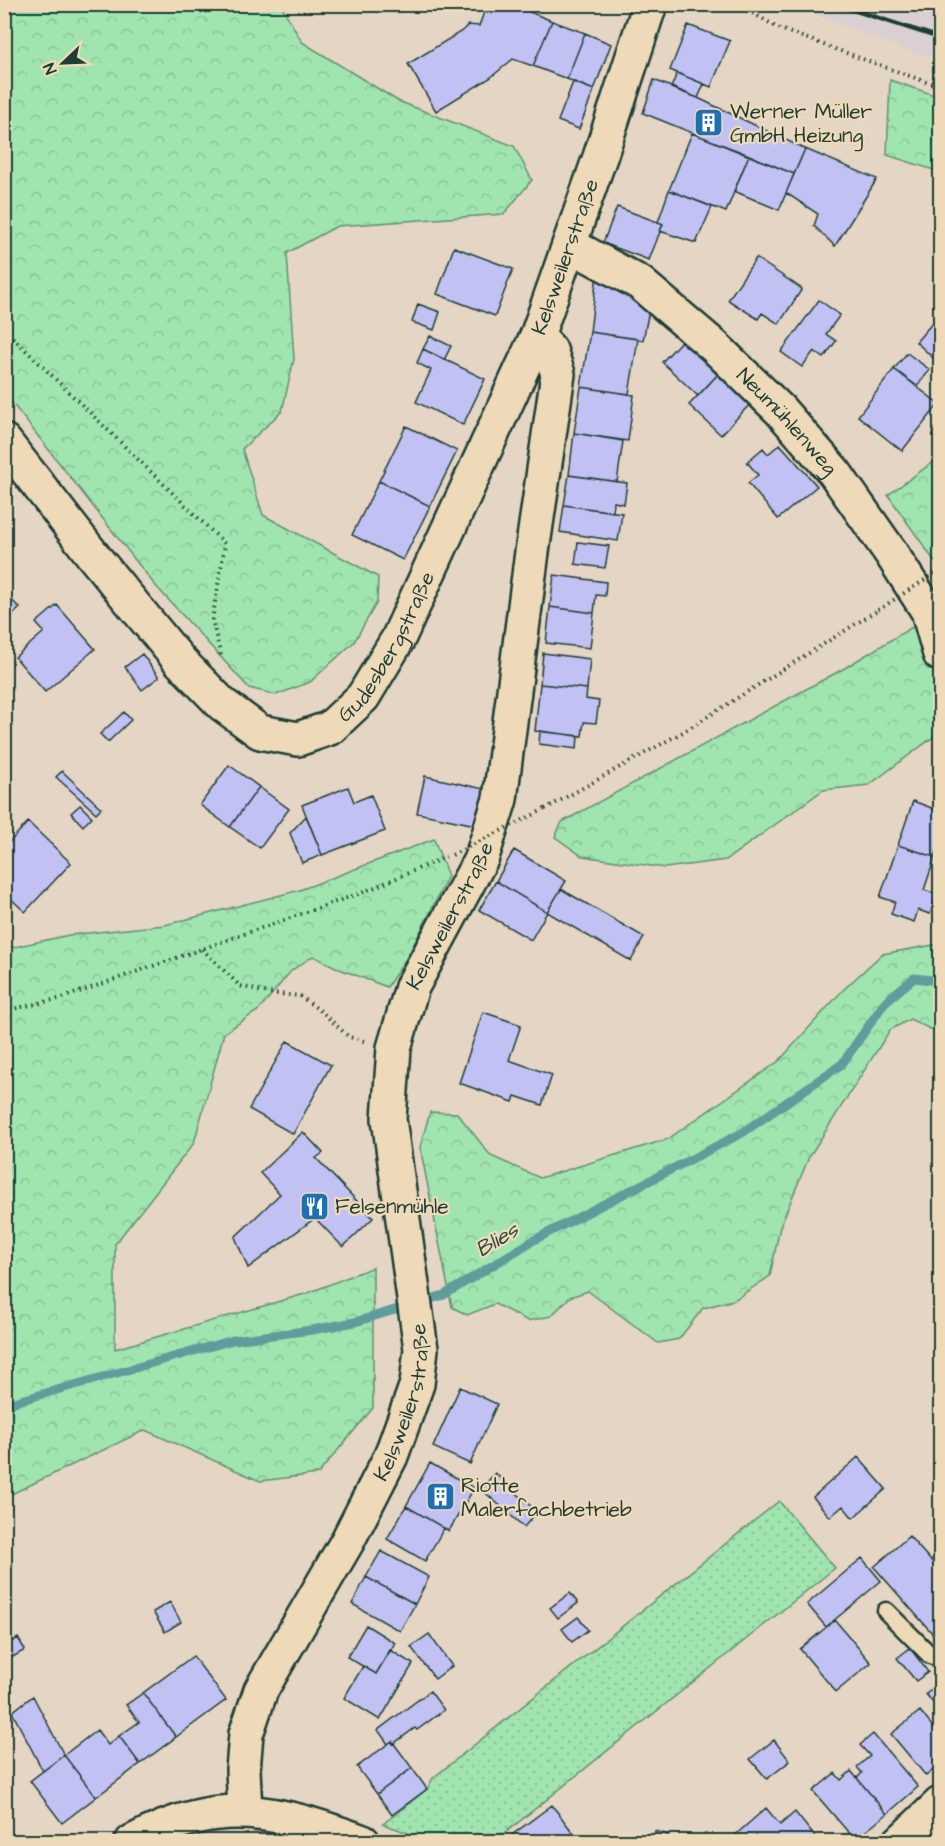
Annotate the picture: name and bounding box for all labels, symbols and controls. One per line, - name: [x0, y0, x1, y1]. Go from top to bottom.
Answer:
- north arrow: [33, 33, 93, 93]
- text: N: [38, 60, 62, 77]
- place label: Werner Müller GmbH Heizung: [730, 97, 873, 152]
- building icon: Werner Müller GmbH Heizung: [693, 107, 725, 139]
- street label: Kelsweilerstraße: [524, 175, 606, 339]
- street label: Neumühlenweg: [730, 361, 845, 483]
- street label: Gudesbergstraße: [331, 567, 442, 728]
- street label: Kelsweilerstraße: [399, 839, 500, 995]
- restaurant icon: Felsenmühle: [298, 1190, 330, 1222]
- place label: Felsenmühle: [335, 1192, 449, 1221]
- water label: Blies: [470, 1215, 525, 1265]
- street label: Kelsweilerstraße: [366, 1322, 435, 1486]
- place label: Riotte Malerfachbetrieb: [461, 1471, 632, 1524]
- building icon: Riotte Malerfachbetrieb: [424, 1481, 456, 1513]

